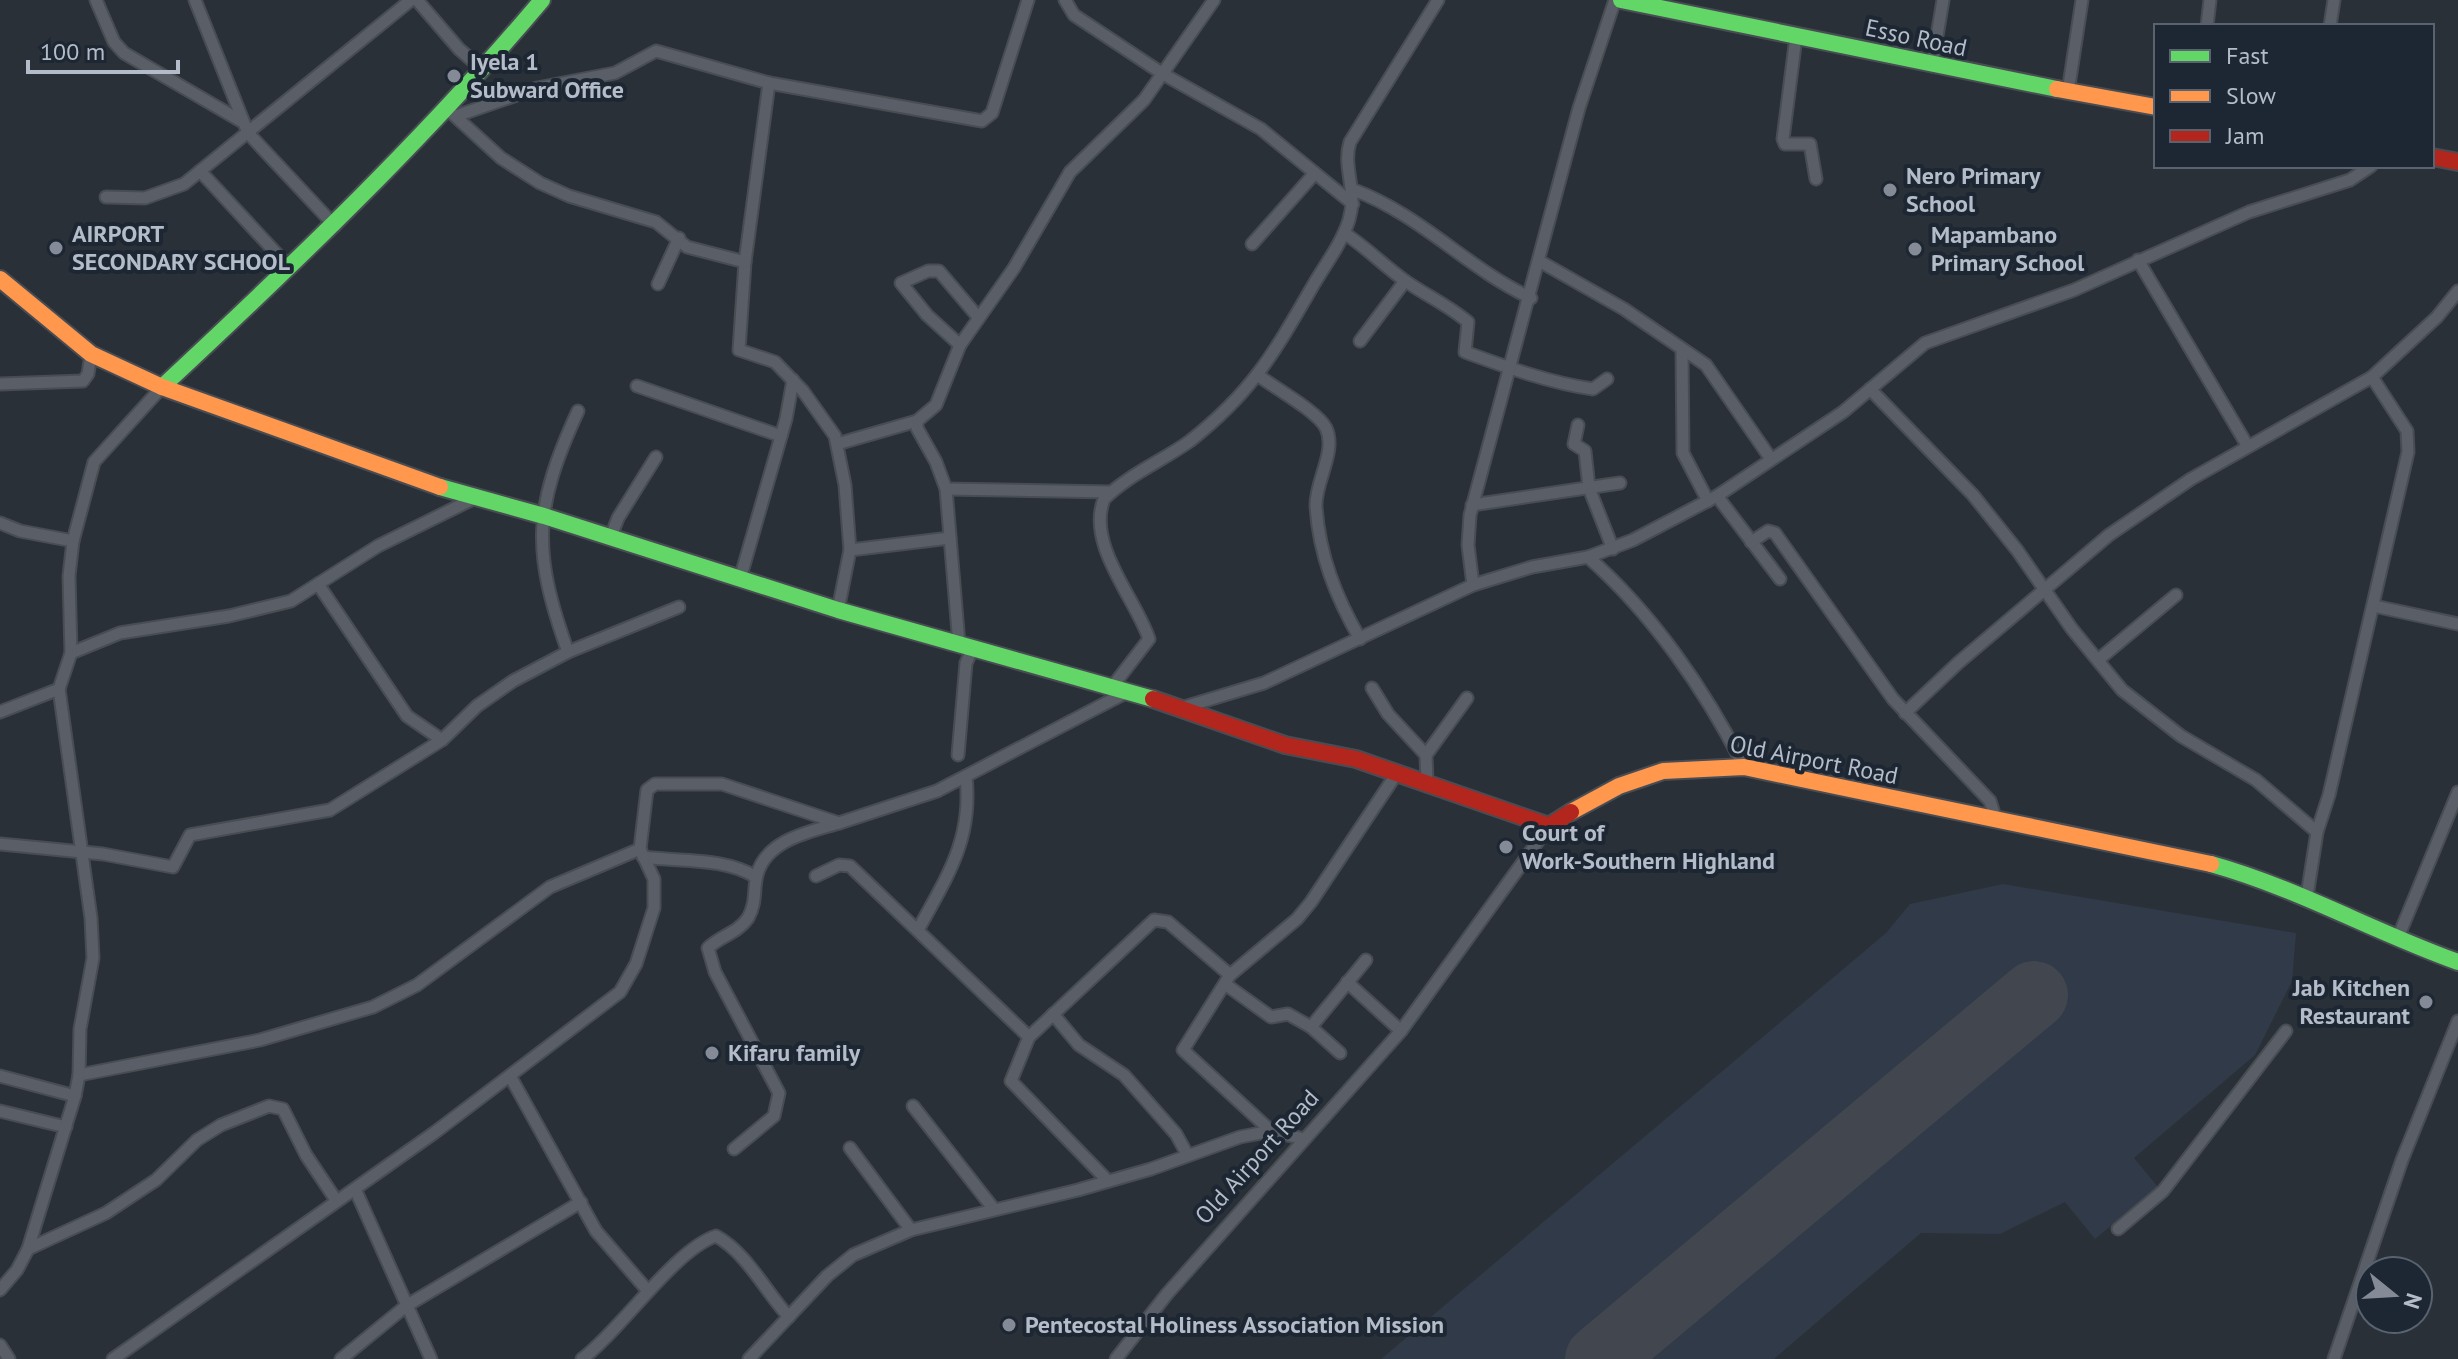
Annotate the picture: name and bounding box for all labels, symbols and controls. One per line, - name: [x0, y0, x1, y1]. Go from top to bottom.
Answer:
- street label: Esso Road: [1862, 12, 1970, 63]
- scale bar: [28, 24, 178, 74]
- legend: [2154, 24, 2434, 168]
- text: 100 m: [40, 36, 105, 67]
- text: Fast: [2226, 40, 2269, 71]
- place label: Iyela 1 Subward Office: [470, 46, 624, 105]
- marker: Iyela 1 Subward Office: [445, 67, 463, 85]
- text: Slow: [2226, 80, 2276, 111]
- text: Jam: [2225, 120, 2264, 151]
- place label: Nero Primary School: [1906, 160, 2041, 219]
- marker: Nero Primary School: [1881, 181, 1899, 199]
- place label: AIRPORT SECONDARY SCHOOL: [72, 218, 291, 277]
- place label: Mapambano Primary School: [1931, 219, 2085, 278]
- marker: AIRPORT SECONDARY SCHOOL: [47, 239, 65, 257]
- marker: Mapambano Primary School: [1906, 240, 1924, 258]
- street label: Old Airport Road: [1727, 728, 1901, 791]
- place label: Court of Work-Southern Highland: [1522, 817, 1775, 876]
- marker: Court of Work-Southern Highland: [1497, 838, 1515, 856]
- place label: Jab Kitchen Restaurant: [2292, 972, 2411, 1031]
- marker: Jab Kitchen Restaurant: [2417, 993, 2435, 1011]
- place label: Kifaru family: [728, 1037, 861, 1068]
- marker: Kifaru family: [703, 1044, 721, 1062]
- street label: Old Airport Road: [1188, 1083, 1325, 1230]
- north arrow: [2354, 1255, 2434, 1335]
- text: N: [2397, 1290, 2429, 1312]
- place label: Pentecostal Holiness Association Mission: [1025, 1309, 1444, 1340]
- marker: Pentecostal Holiness Association Mission: [1000, 1316, 1018, 1334]

